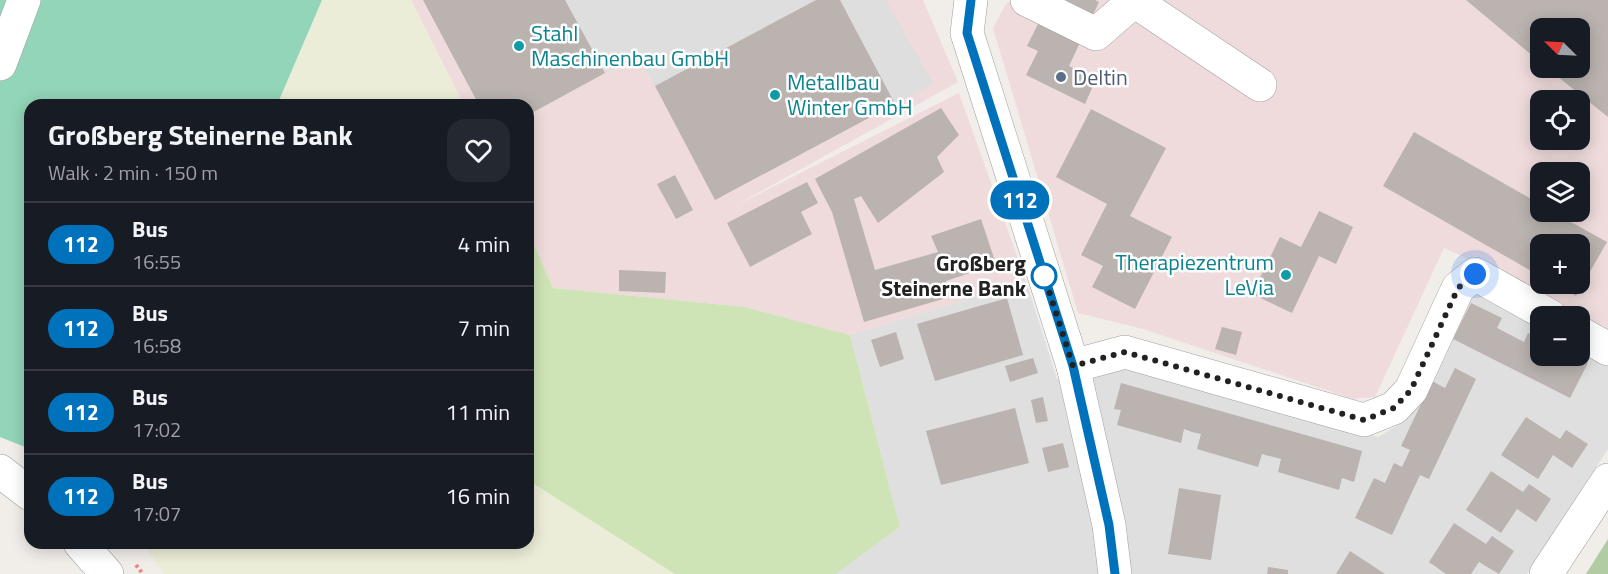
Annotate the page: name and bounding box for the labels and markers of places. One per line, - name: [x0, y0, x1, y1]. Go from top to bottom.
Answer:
- place label: Stahl Maschinenbau GmbH: [531, 16, 729, 75]
- marker: Stahl Maschinenbau GmbH: [512, 39, 526, 53]
- place label: Deltin: [1073, 60, 1128, 94]
- place label: Metallbau Winter GmbH: [787, 65, 913, 124]
- marker: Deltin: [1054, 70, 1068, 84]
- marker: Metallbau Winter GmbH: [768, 88, 782, 102]
- place label: Therapiezentrum LeVia: [1115, 245, 1274, 304]
- place label: Großberg Steinerne Bank: [881, 246, 1027, 305]
- marker: Großberg Steinerne Bank: [1031, 263, 1057, 289]
- marker: Therapiezentrum LeVia: [1279, 268, 1293, 282]

